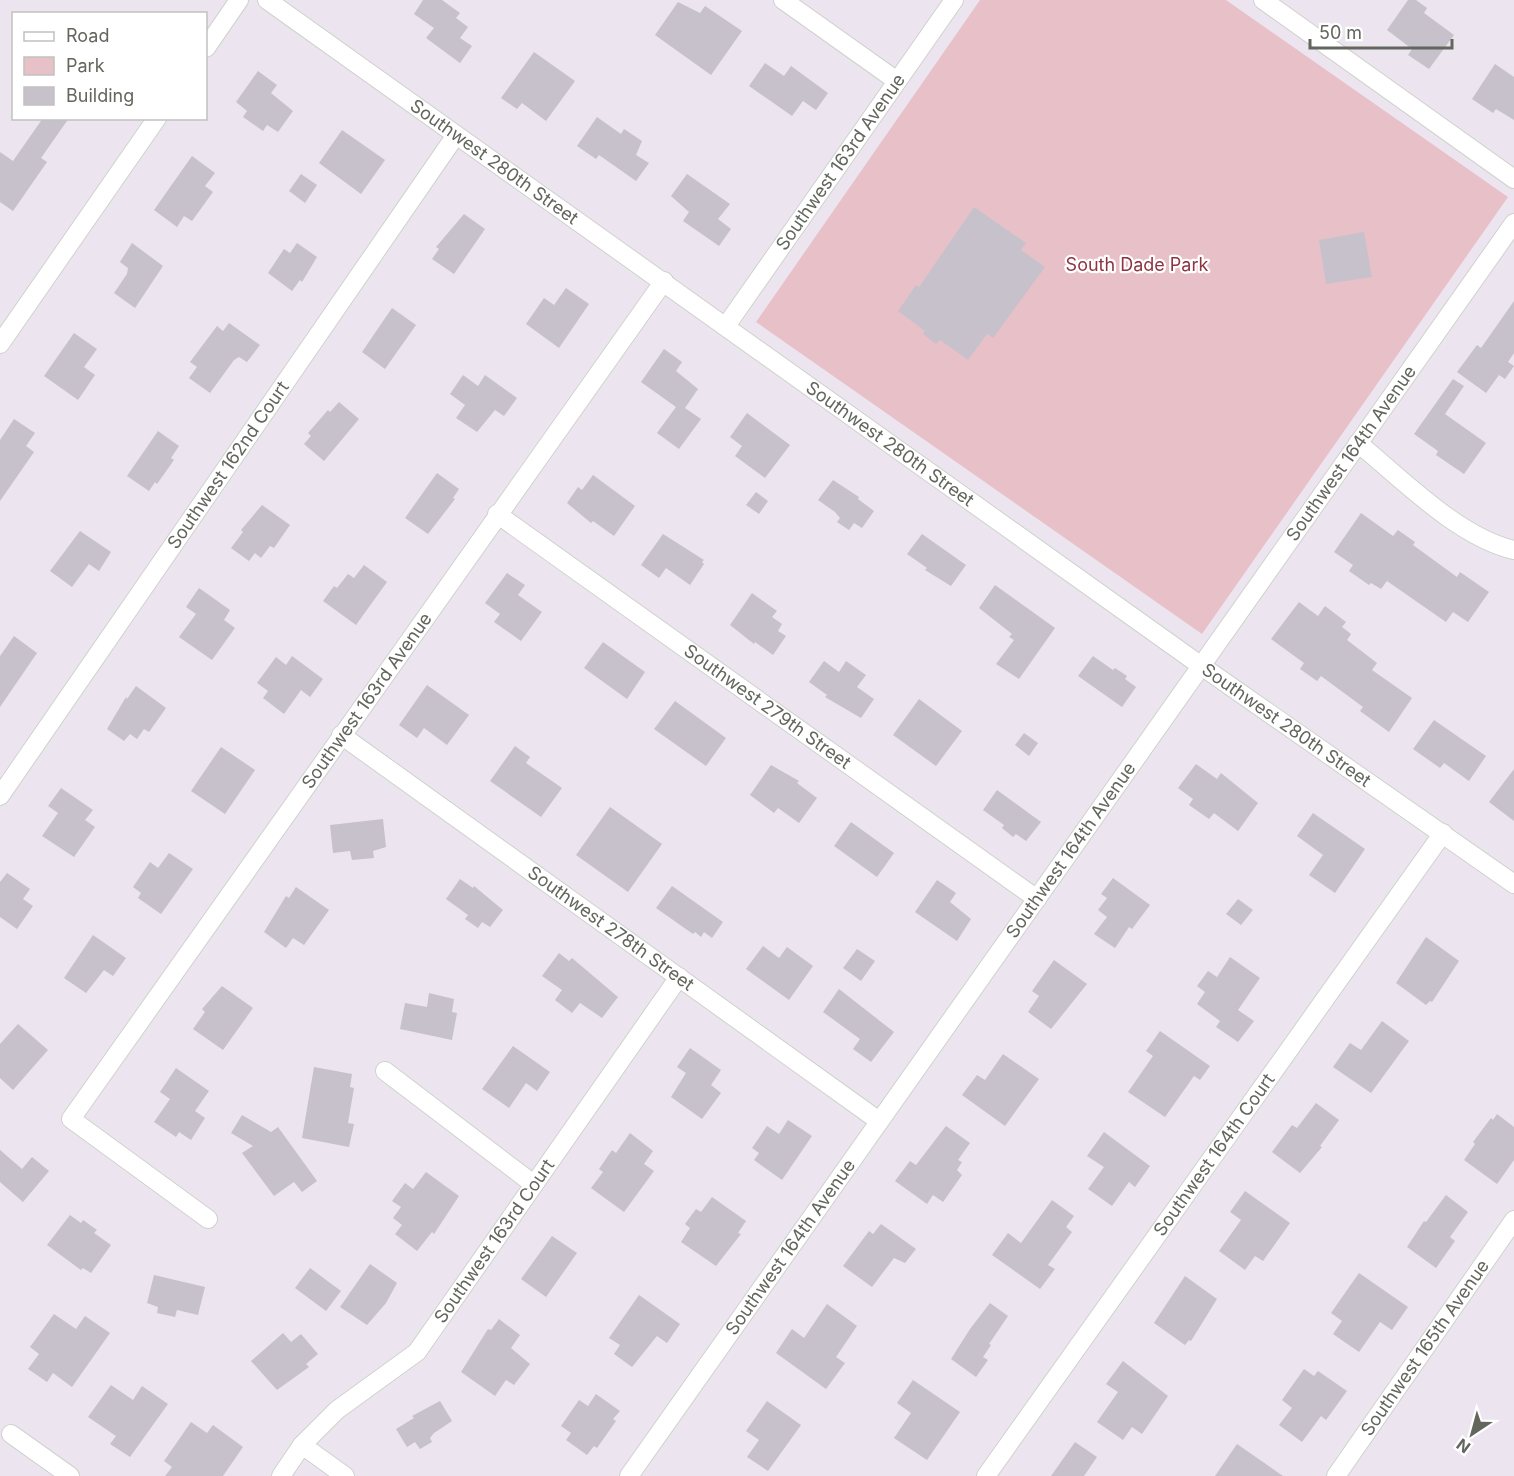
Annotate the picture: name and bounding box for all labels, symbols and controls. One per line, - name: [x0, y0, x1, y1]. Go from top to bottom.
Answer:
- legend: [12, 12, 207, 120]
- scale bar: [1310, 12, 1452, 50]
- text: 50 m: [1319, 22, 1362, 43]
- text: Road: [66, 25, 109, 46]
- text: Park: [66, 55, 105, 76]
- street label: Southwest 163rd Avenue: [771, 70, 909, 254]
- text: Building: [66, 85, 134, 106]
- street label: Southwest 280th Street: [407, 95, 583, 229]
- park label: South Dade Park: [1066, 254, 1209, 275]
- street label: Southwest 164th Avenue: [1282, 361, 1420, 545]
- street label: Southwest 162nd Court: [163, 377, 293, 553]
- street label: Southwest 280th Street: [802, 377, 978, 511]
- street label: Southwest 163rd Avenue: [297, 609, 436, 792]
- street label: Southwest 279th Street: [680, 640, 855, 773]
- street label: Southwest 280th Street: [1198, 659, 1375, 791]
- street label: Southwest 164th Avenue: [1001, 758, 1140, 942]
- street label: Southwest 278th Street: [524, 861, 698, 995]
- street label: Southwest 164th Court: [1149, 1069, 1279, 1240]
- street label: Southwest 163rd Court: [430, 1155, 558, 1327]
- street label: Southwest 164th Avenue: [721, 1155, 859, 1339]
- street label: Southwest 165th Avenue: [1356, 1256, 1493, 1440]
- north arrow: [1442, 1404, 1502, 1464]
- text: N: [1452, 1434, 1474, 1458]

